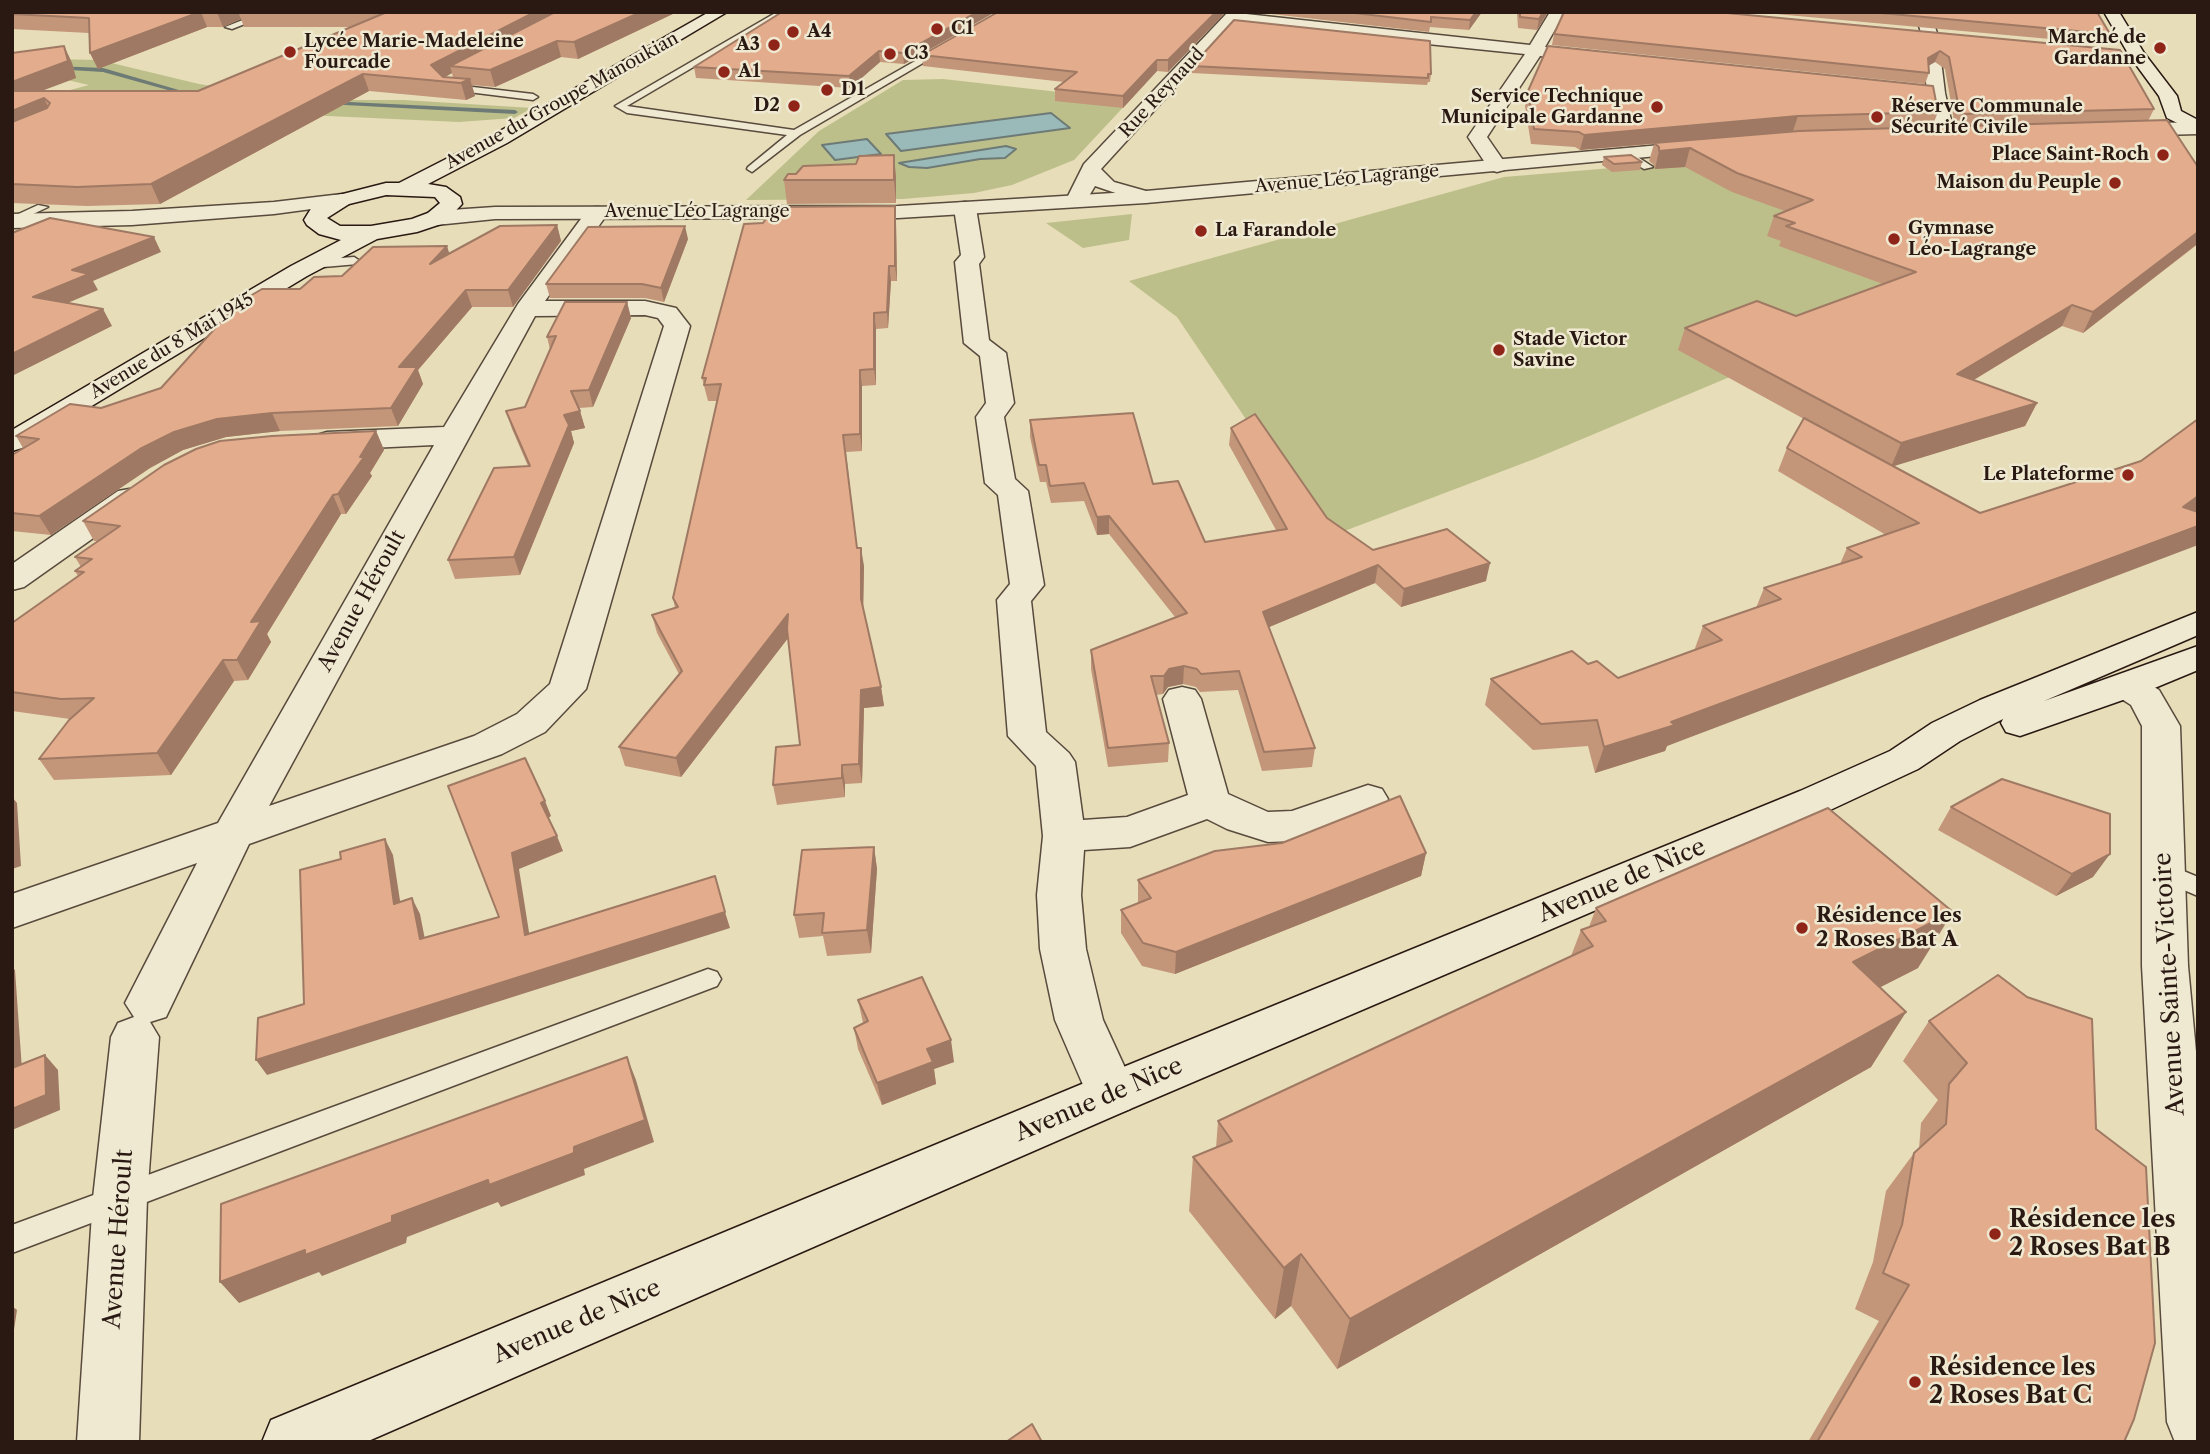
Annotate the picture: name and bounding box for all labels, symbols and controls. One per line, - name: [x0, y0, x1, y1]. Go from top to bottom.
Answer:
- place label: C1: [951, 18, 974, 40]
- place label: A4: [807, 21, 832, 43]
- marker: C1: [929, 21, 945, 37]
- marker: A4: [785, 24, 801, 40]
- place label: Marché de Gardanne: [2048, 27, 2146, 70]
- street label: Avenue du Groupe Manoukian: [442, 28, 682, 174]
- place label: Lycée Marie-Madeleine Fourcade: [304, 31, 524, 74]
- place label: A3: [736, 34, 760, 56]
- marker: A3: [766, 37, 782, 53]
- marker: Marché de Gardanne: [2152, 40, 2168, 56]
- place label: C3: [904, 43, 929, 65]
- marker: Lycée Marie-Madeleine Fourcade: [282, 44, 298, 60]
- street label: Rue Reynaud: [1115, 44, 1209, 142]
- marker: C3: [882, 46, 898, 62]
- place label: A1: [738, 61, 760, 83]
- marker: A1: [716, 64, 732, 80]
- place label: D1: [841, 79, 865, 101]
- marker: D1: [819, 82, 835, 98]
- place label: Service Technique Municipale Gardanne: [1441, 86, 1643, 128]
- place label: D2: [754, 95, 780, 117]
- place label: Réserve Communale Sécurité Civile: [1891, 96, 2083, 138]
- marker: D2: [786, 98, 802, 114]
- marker: Service Technique Municipale Gardanne: [1649, 99, 1665, 115]
- marker: Réserve Communale Sécurité Civile: [1869, 109, 1885, 125]
- place label: Place Saint-Roch: [1992, 144, 2149, 166]
- marker: Place Saint-Roch: [2155, 147, 2171, 163]
- street label: Avenue Léo Lagrange: [1254, 160, 1440, 198]
- place label: Maison du Peuple: [1936, 172, 2101, 194]
- marker: Maison du Peuple: [2107, 175, 2123, 191]
- street label: Avenue Léo Lagrange: [604, 201, 790, 223]
- place label: Gymnase Léo-Lagrange: [1908, 218, 2036, 260]
- place label: La Farandole: [1215, 220, 1336, 242]
- marker: La Farandole: [1193, 223, 1209, 239]
- marker: Gymnase Léo-Lagrange: [1886, 231, 1902, 247]
- street label: Avenue du 8 Mai 1945: [86, 289, 258, 403]
- place label: Stade Victor Savine: [1513, 329, 1627, 372]
- marker: Stade Victor Savine: [1491, 342, 1507, 358]
- place label: Le Plateforme: [1983, 464, 2114, 486]
- marker: Le Plateforme: [2120, 467, 2136, 483]
- street label: Avenue Héroult: [313, 526, 411, 676]
- street label: Avenue de Nice: [1534, 833, 1710, 929]
- street label: Avenue Sainte-Victoire: [2149, 852, 2191, 1116]
- place label: Résidence les 2 Roses Bat A: [1816, 903, 1962, 953]
- marker: Résidence les 2 Roses Bat A: [1794, 920, 1810, 936]
- street label: Avenue de Nice: [1011, 1052, 1187, 1148]
- street label: Avenue Héroult: [98, 1148, 140, 1330]
- place label: Résidence les 2 Roses Bat B: [2009, 1206, 2176, 1262]
- marker: Résidence les 2 Roses Bat B: [1987, 1226, 2003, 1242]
- street label: Avenue de Nice: [489, 1274, 665, 1370]
- place label: Résidence les 2 Roses Bat C: [1929, 1354, 2096, 1410]
- marker: Résidence les 2 Roses Bat C: [1907, 1374, 1923, 1390]

